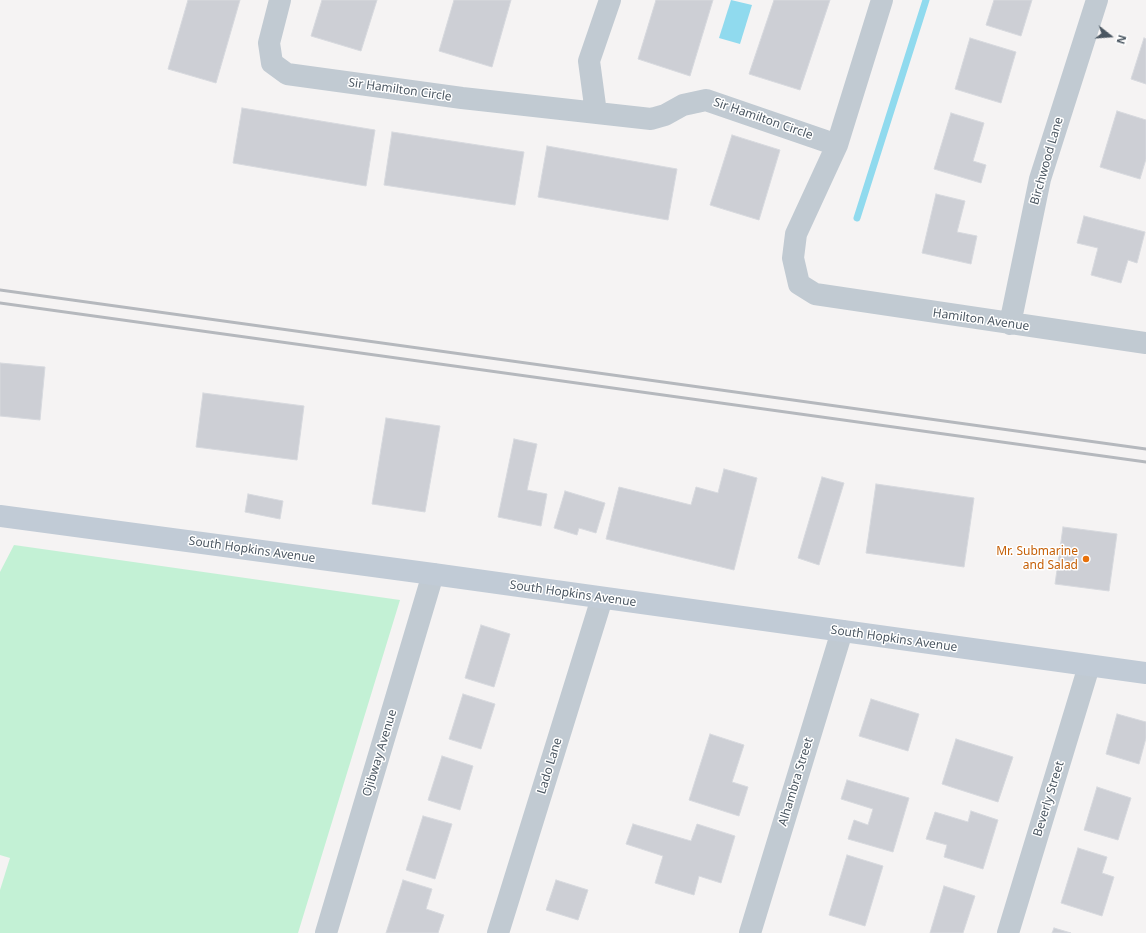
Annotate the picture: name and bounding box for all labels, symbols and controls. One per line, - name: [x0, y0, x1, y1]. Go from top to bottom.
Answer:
- north arrow: [1090, 16, 1130, 56]
- text: N: [1113, 33, 1130, 46]
- street label: Sir Hamilton Circle: [348, 76, 452, 104]
- street label: Sir Hamilton Circle: [712, 95, 814, 143]
- street label: Birchwood Lane: [1028, 116, 1066, 206]
- street label: Hamilton Avenue: [932, 306, 1030, 334]
- street label: South Hopkins Avenue: [188, 534, 316, 566]
- place label: Mr. Submarine and Salad: [996, 545, 1078, 573]
- marker: Mr. Submarine and Salad: [1081, 554, 1091, 564]
- street label: South Hopkins Avenue: [509, 578, 637, 610]
- street label: South Hopkins Avenue: [830, 623, 958, 655]
- street label: Ojibway Avenue: [360, 708, 400, 798]
- street label: Lado Lane: [535, 736, 565, 796]
- street label: Alhambra Street: [776, 736, 816, 828]
- street label: Beverly Street: [1031, 760, 1067, 838]

